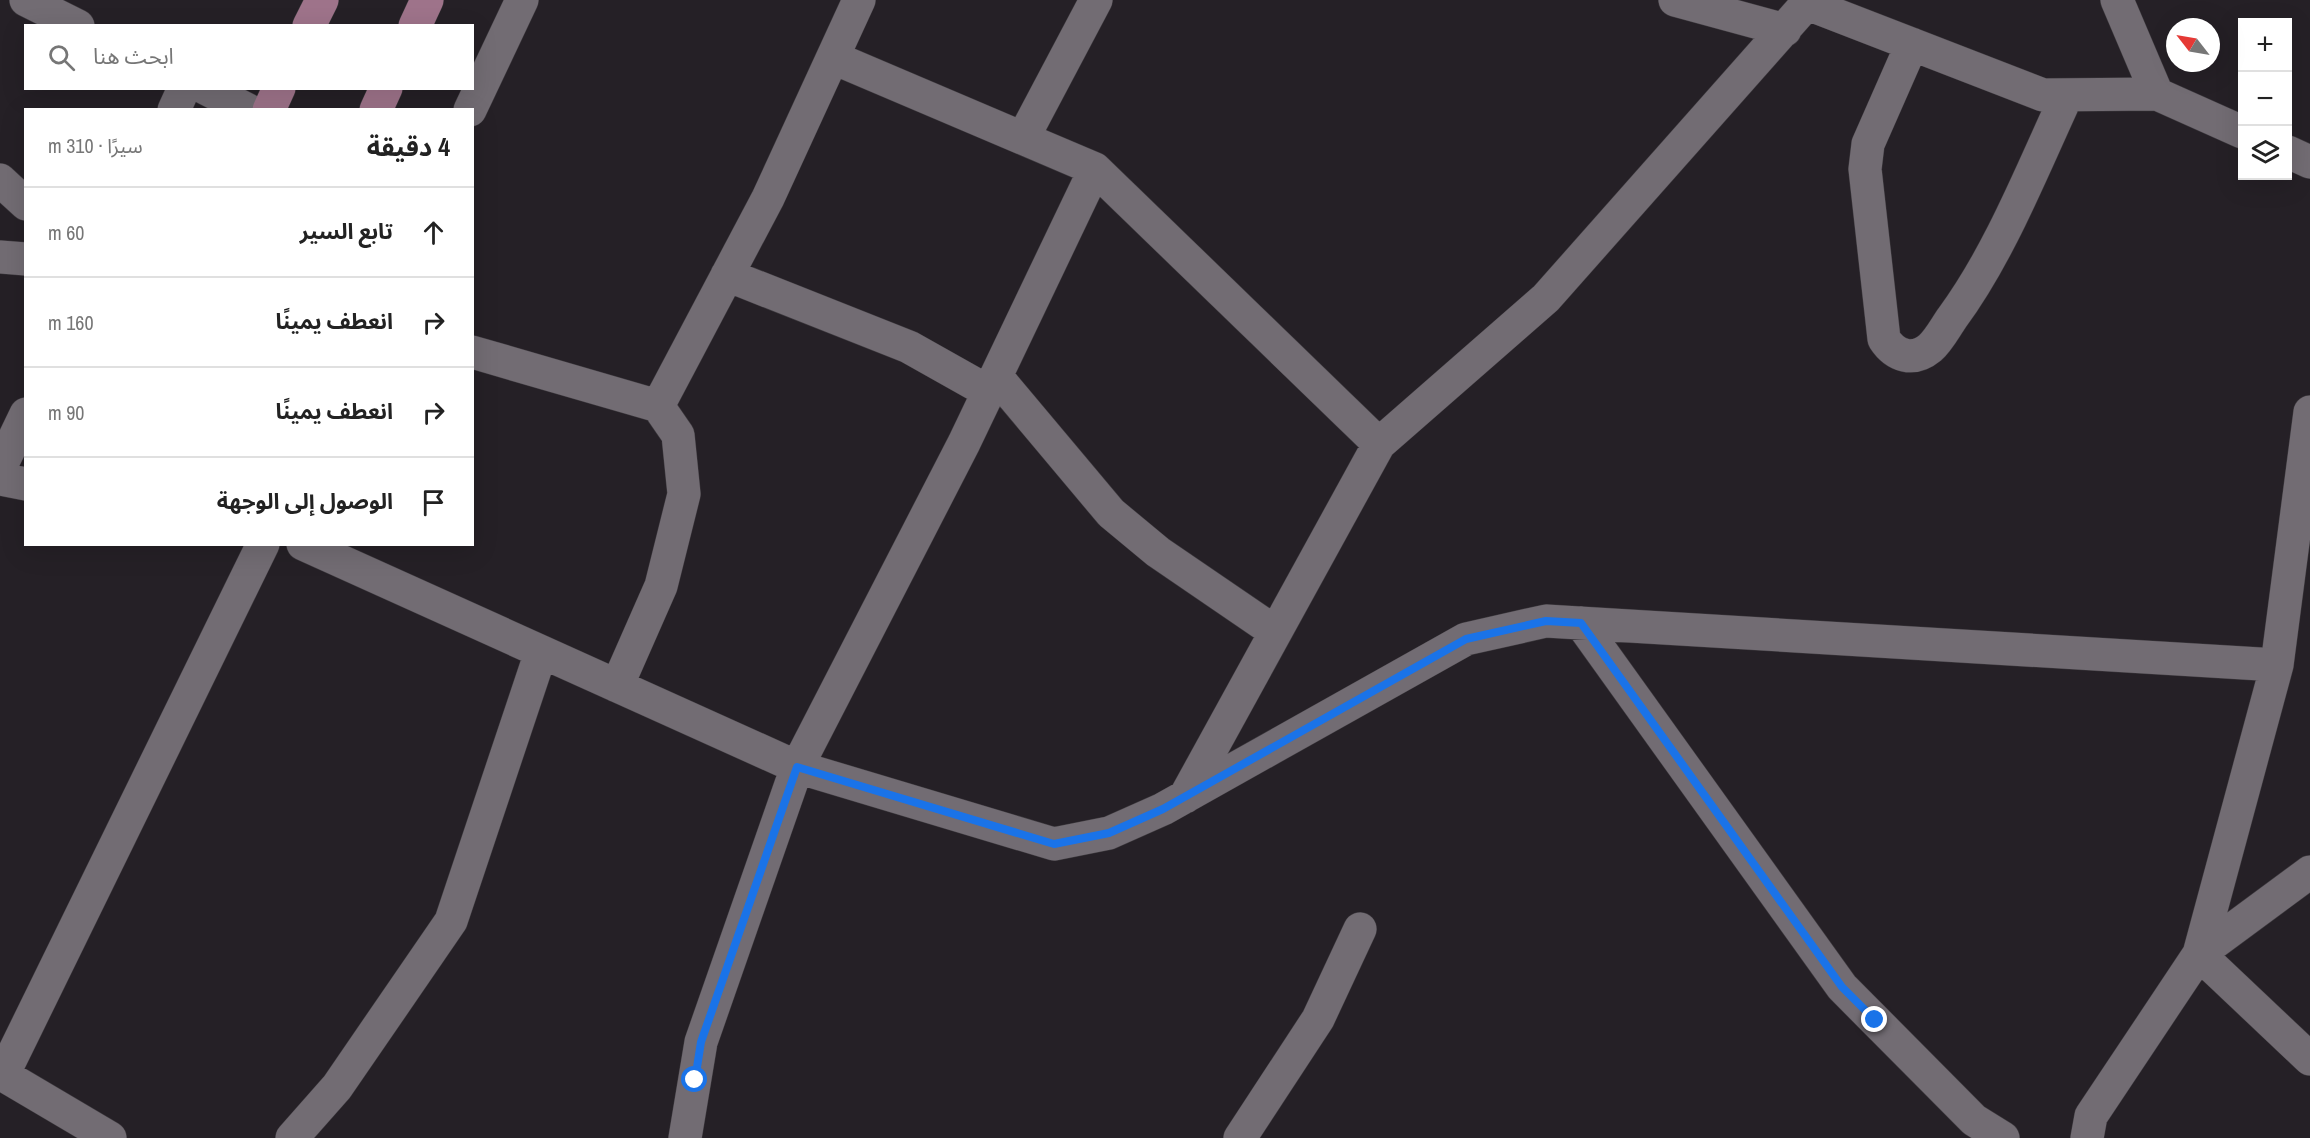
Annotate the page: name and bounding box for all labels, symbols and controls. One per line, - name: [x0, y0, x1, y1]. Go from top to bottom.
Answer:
- north arrow: [2166, 18, 2220, 72]
- map controls: [2238, 18, 2292, 180]
- button: +: [2238, 18, 2292, 72]
- search box: [24, 24, 474, 90]
- icon: search: [45, 41, 78, 74]
- text: ابحث هنا: [93, 41, 174, 71]
- button: −: [2238, 72, 2292, 126]
- button: layers: [2238, 126, 2292, 180]
- text: 4 دقيقة: [367, 129, 450, 164]
- text: سيرًا · 310 m: [48, 132, 143, 159]
- text: تابع السير: [300, 216, 393, 246]
- icon: ahead: [417, 216, 450, 249]
- text: 60 m: [48, 219, 84, 246]
- text: انعطف يمينًا: [275, 306, 393, 336]
- icon: right: [417, 306, 450, 339]
- text: 160 m: [48, 309, 94, 336]
- text: انعطف يمينًا: [275, 396, 393, 426]
- icon: right: [417, 396, 450, 429]
- text: 90 m: [48, 399, 84, 426]
- text: الوصول إلى الوجهة: [217, 486, 393, 516]
- icon: arrive: [417, 486, 450, 519]
- route end: [1861, 1006, 1887, 1032]
- route start: [681, 1066, 707, 1092]

